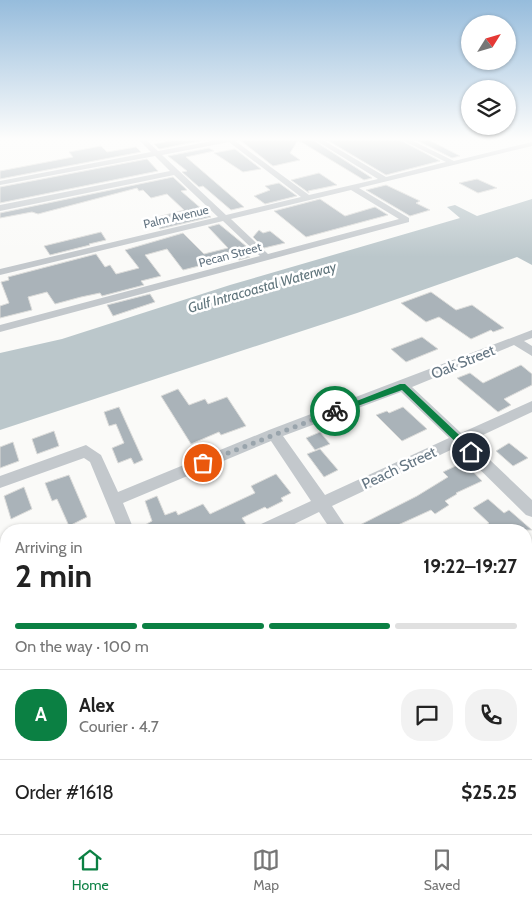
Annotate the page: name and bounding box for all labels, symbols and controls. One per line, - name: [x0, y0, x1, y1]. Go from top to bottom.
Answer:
- north arrow: [461, 15, 516, 70]
- map controls: [461, 15, 516, 135]
- button: layers: [461, 80, 516, 135]
- street label: Palm Avenue: [142, 202, 210, 231]
- street label: Pecan Street: [197, 239, 263, 270]
- water label: Gulf Intracoastal Waterway: [186, 257, 339, 317]
- street label: Oak Street: [428, 341, 498, 383]
- courier: [310, 386, 360, 436]
- icon: bike: [321, 397, 349, 425]
- pin: [450, 431, 492, 473]
- icon: home: [457, 438, 485, 466]
- pin: [182, 442, 224, 484]
- street label: Peach Street: [359, 443, 439, 493]
- icon: bag: [189, 449, 217, 477]
- text: Arriving in: [15, 538, 82, 557]
- text: 19:22–19:27: [423, 555, 517, 578]
- text: 2 min: [15, 556, 92, 595]
- text: On the way · 100 m: [15, 637, 149, 656]
- button: chat: [401, 689, 453, 741]
- button: phone: [465, 689, 517, 741]
- text: Alex: [79, 694, 115, 717]
- text: A: [35, 703, 47, 726]
- text: Courier · 4.7: [79, 717, 159, 736]
- text: Order #1618: [15, 781, 114, 804]
- text: $25.25: [461, 781, 517, 804]
- tab: Home: [72, 846, 109, 894]
- tab: Map: [252, 846, 280, 894]
- tab: Saved: [424, 846, 460, 894]

